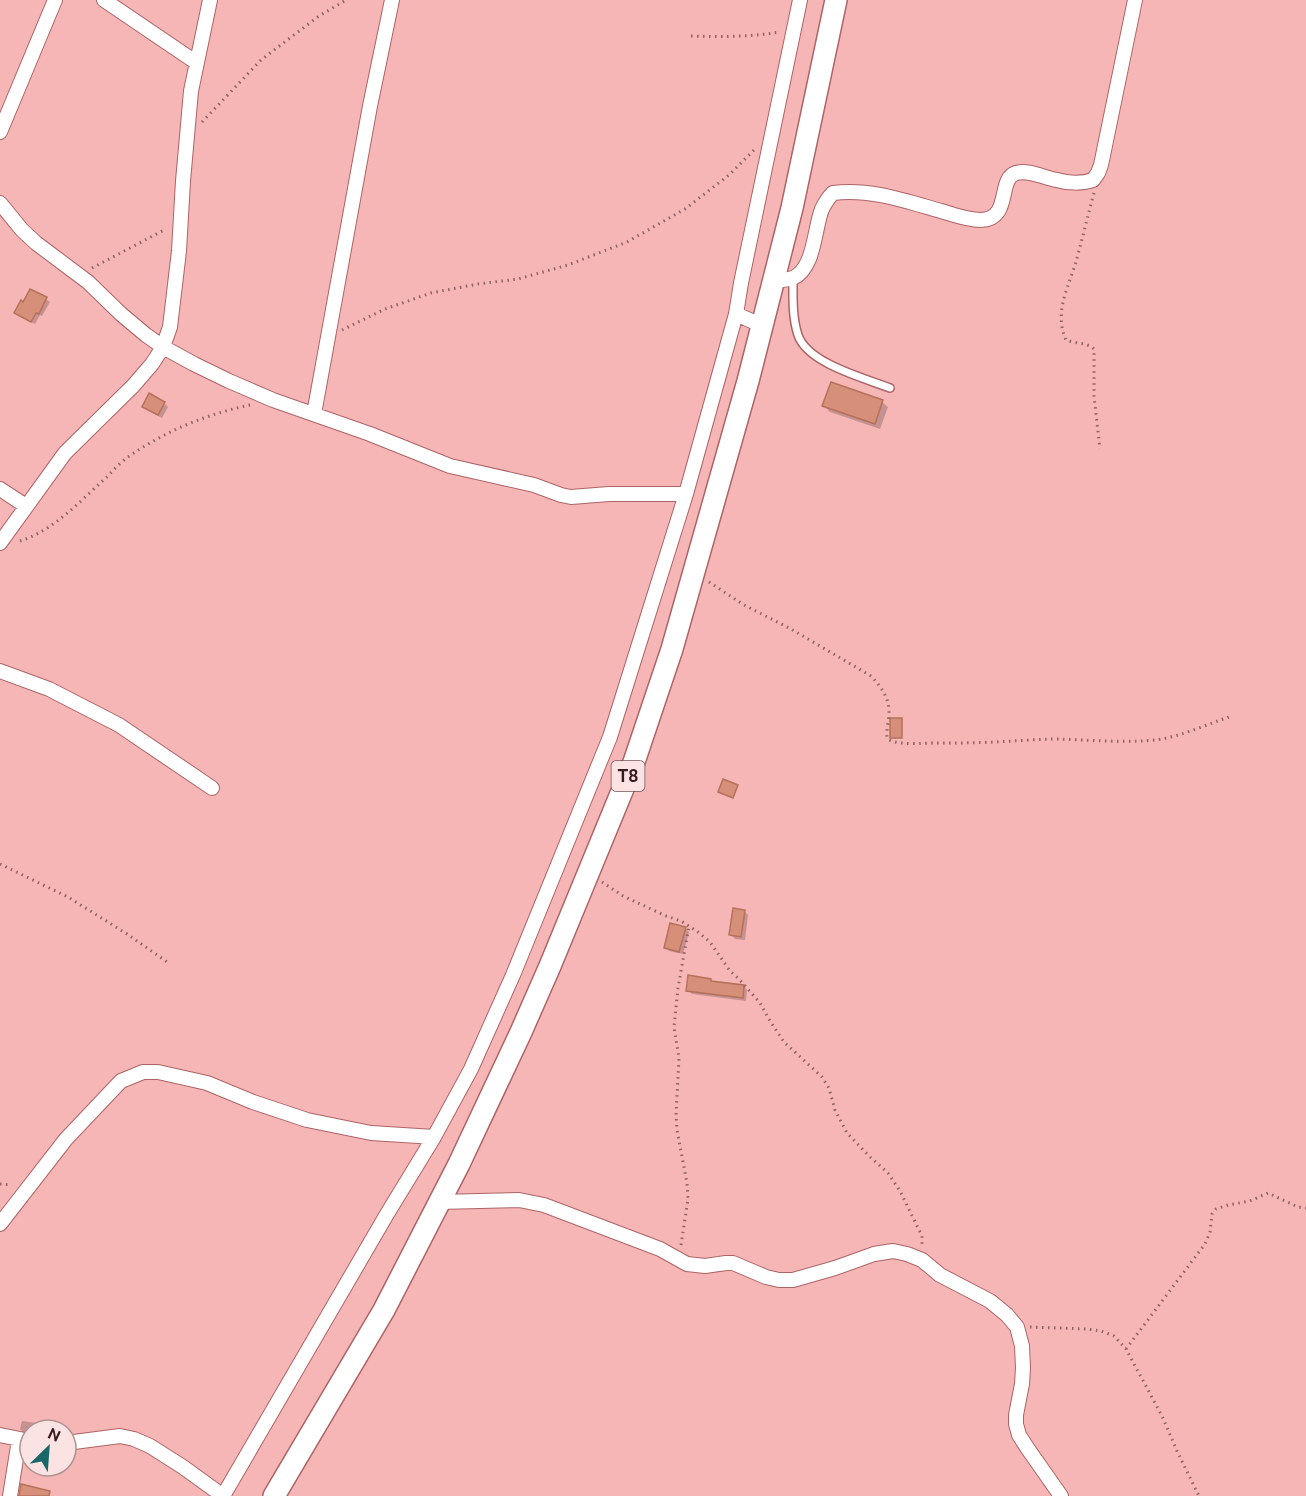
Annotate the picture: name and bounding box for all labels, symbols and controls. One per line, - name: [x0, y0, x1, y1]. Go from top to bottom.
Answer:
- road number: T8: [612, 761, 644, 791]
- north arrow: [18, 1418, 78, 1478]
- text: N: [45, 1424, 64, 1445]

